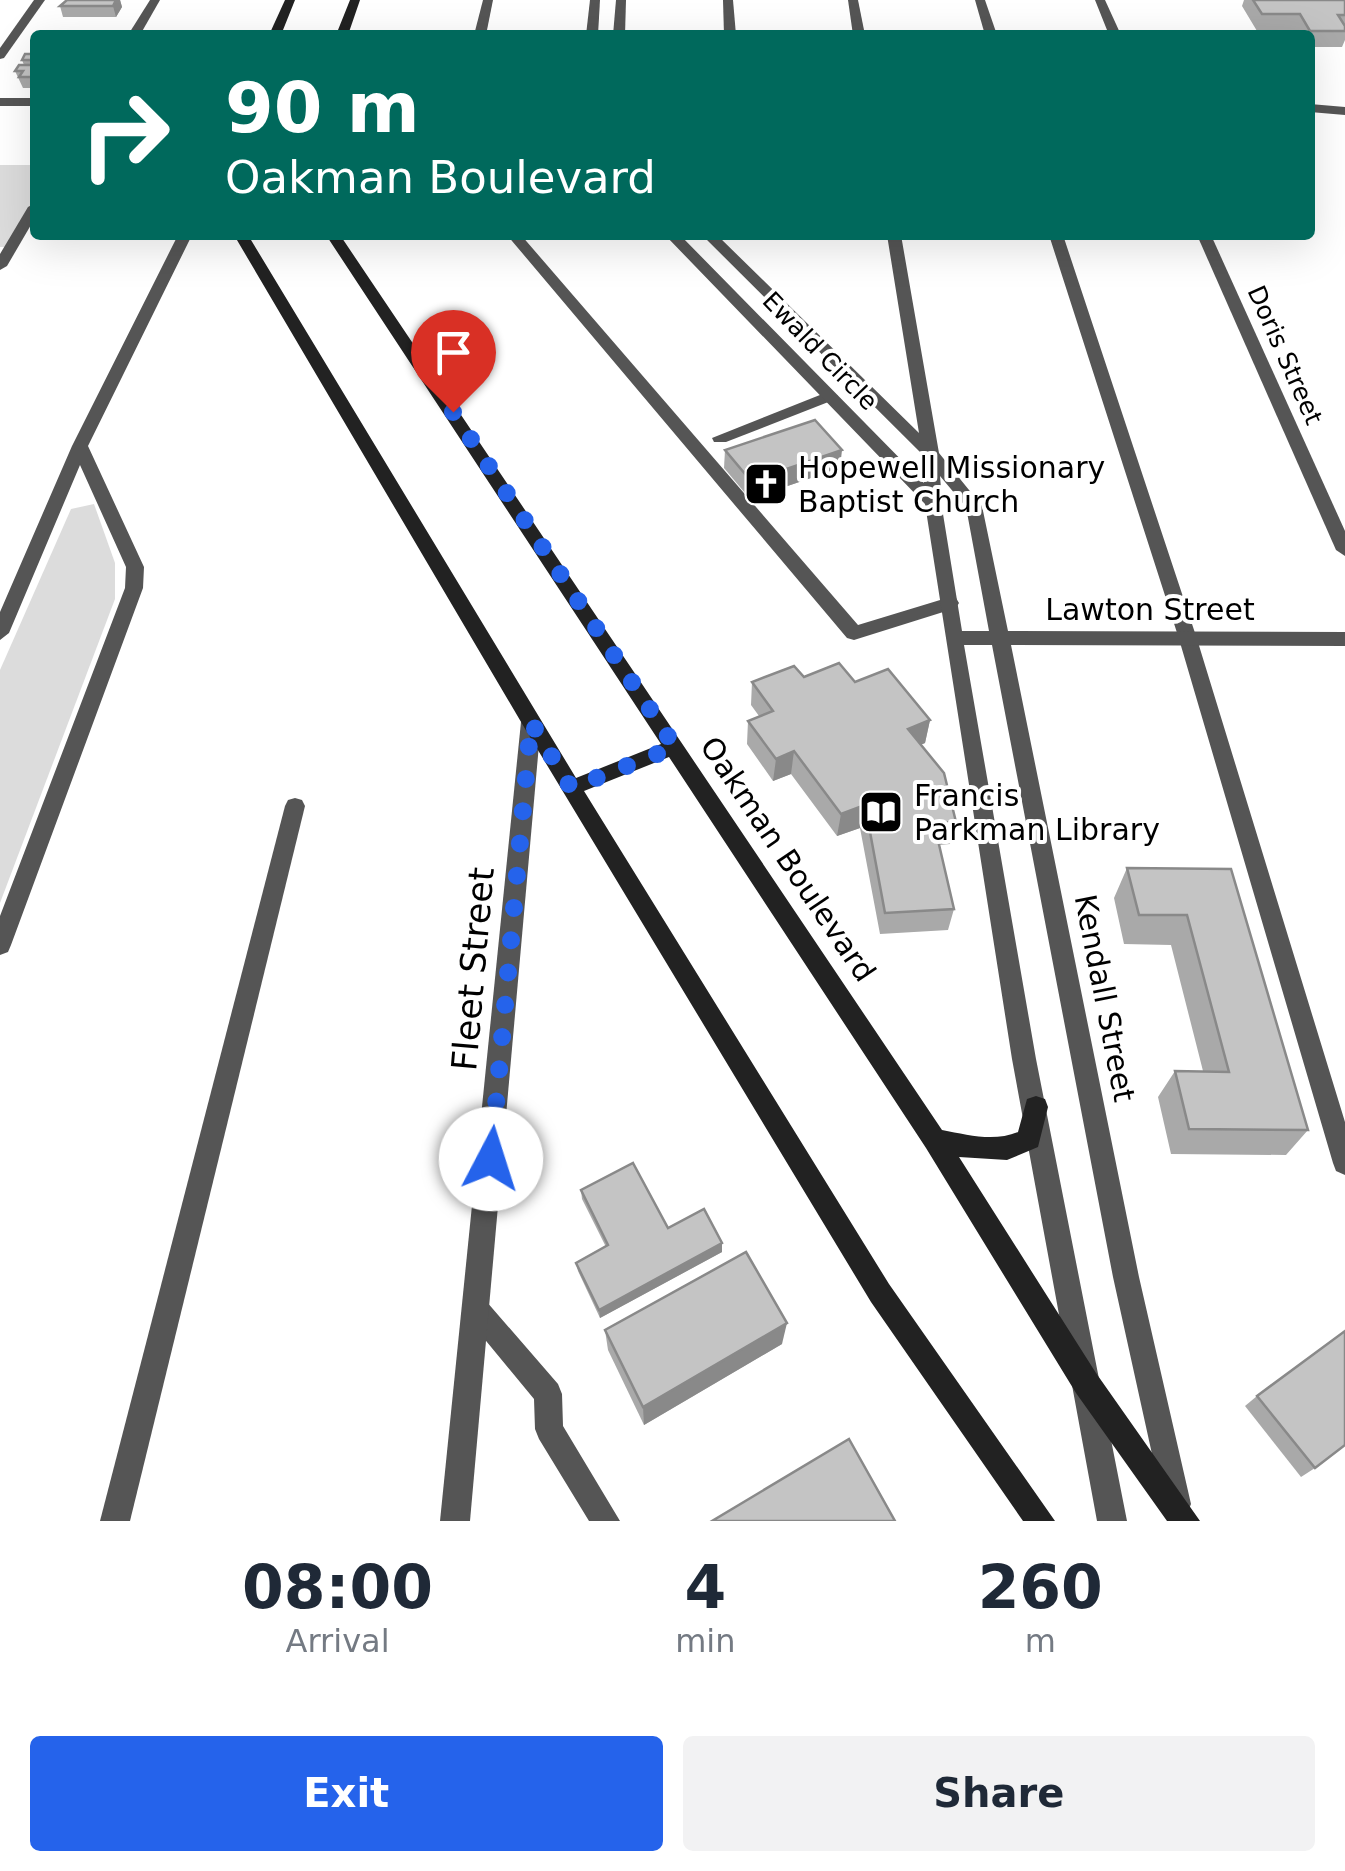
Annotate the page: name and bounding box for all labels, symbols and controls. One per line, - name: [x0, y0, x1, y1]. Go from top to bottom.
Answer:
- text: 90 m: [225, 67, 420, 149]
- icon: right: [60, 70, 190, 200]
- text: Oakman Boulevard: [225, 151, 656, 204]
- street label: Doris Street: [1242, 281, 1329, 429]
- street label: Ewald Circle: [757, 286, 883, 416]
- pin: [411, 310, 496, 413]
- icon: arrive: [426, 325, 481, 380]
- place label: Hopewell Missionary Baptist Church: [798, 450, 1105, 519]
- church icon: Hopewell Missionary Baptist Church: [743, 461, 789, 507]
- street label: Lawton Street: [1045, 592, 1255, 627]
- street label: Oakman Boulevard: [693, 730, 883, 988]
- place label: Francis Parkman Library: [914, 778, 1160, 847]
- library icon: Francis Parkman Library: [858, 789, 904, 835]
- street label: Fleet Street: [444, 866, 502, 1072]
- street label: Kendall Street: [1068, 891, 1142, 1105]
- position arrow: [439, 1107, 543, 1211]
- text: 08:00: [242, 1552, 433, 1622]
- text: 4: [684, 1552, 726, 1622]
- text: 260: [978, 1552, 1103, 1622]
- text: Arrival: [286, 1622, 390, 1660]
- text: min: [675, 1622, 736, 1660]
- text: m: [1025, 1622, 1056, 1660]
- button: Exit: [30, 1736, 663, 1851]
- button: Share: [683, 1736, 1315, 1851]

